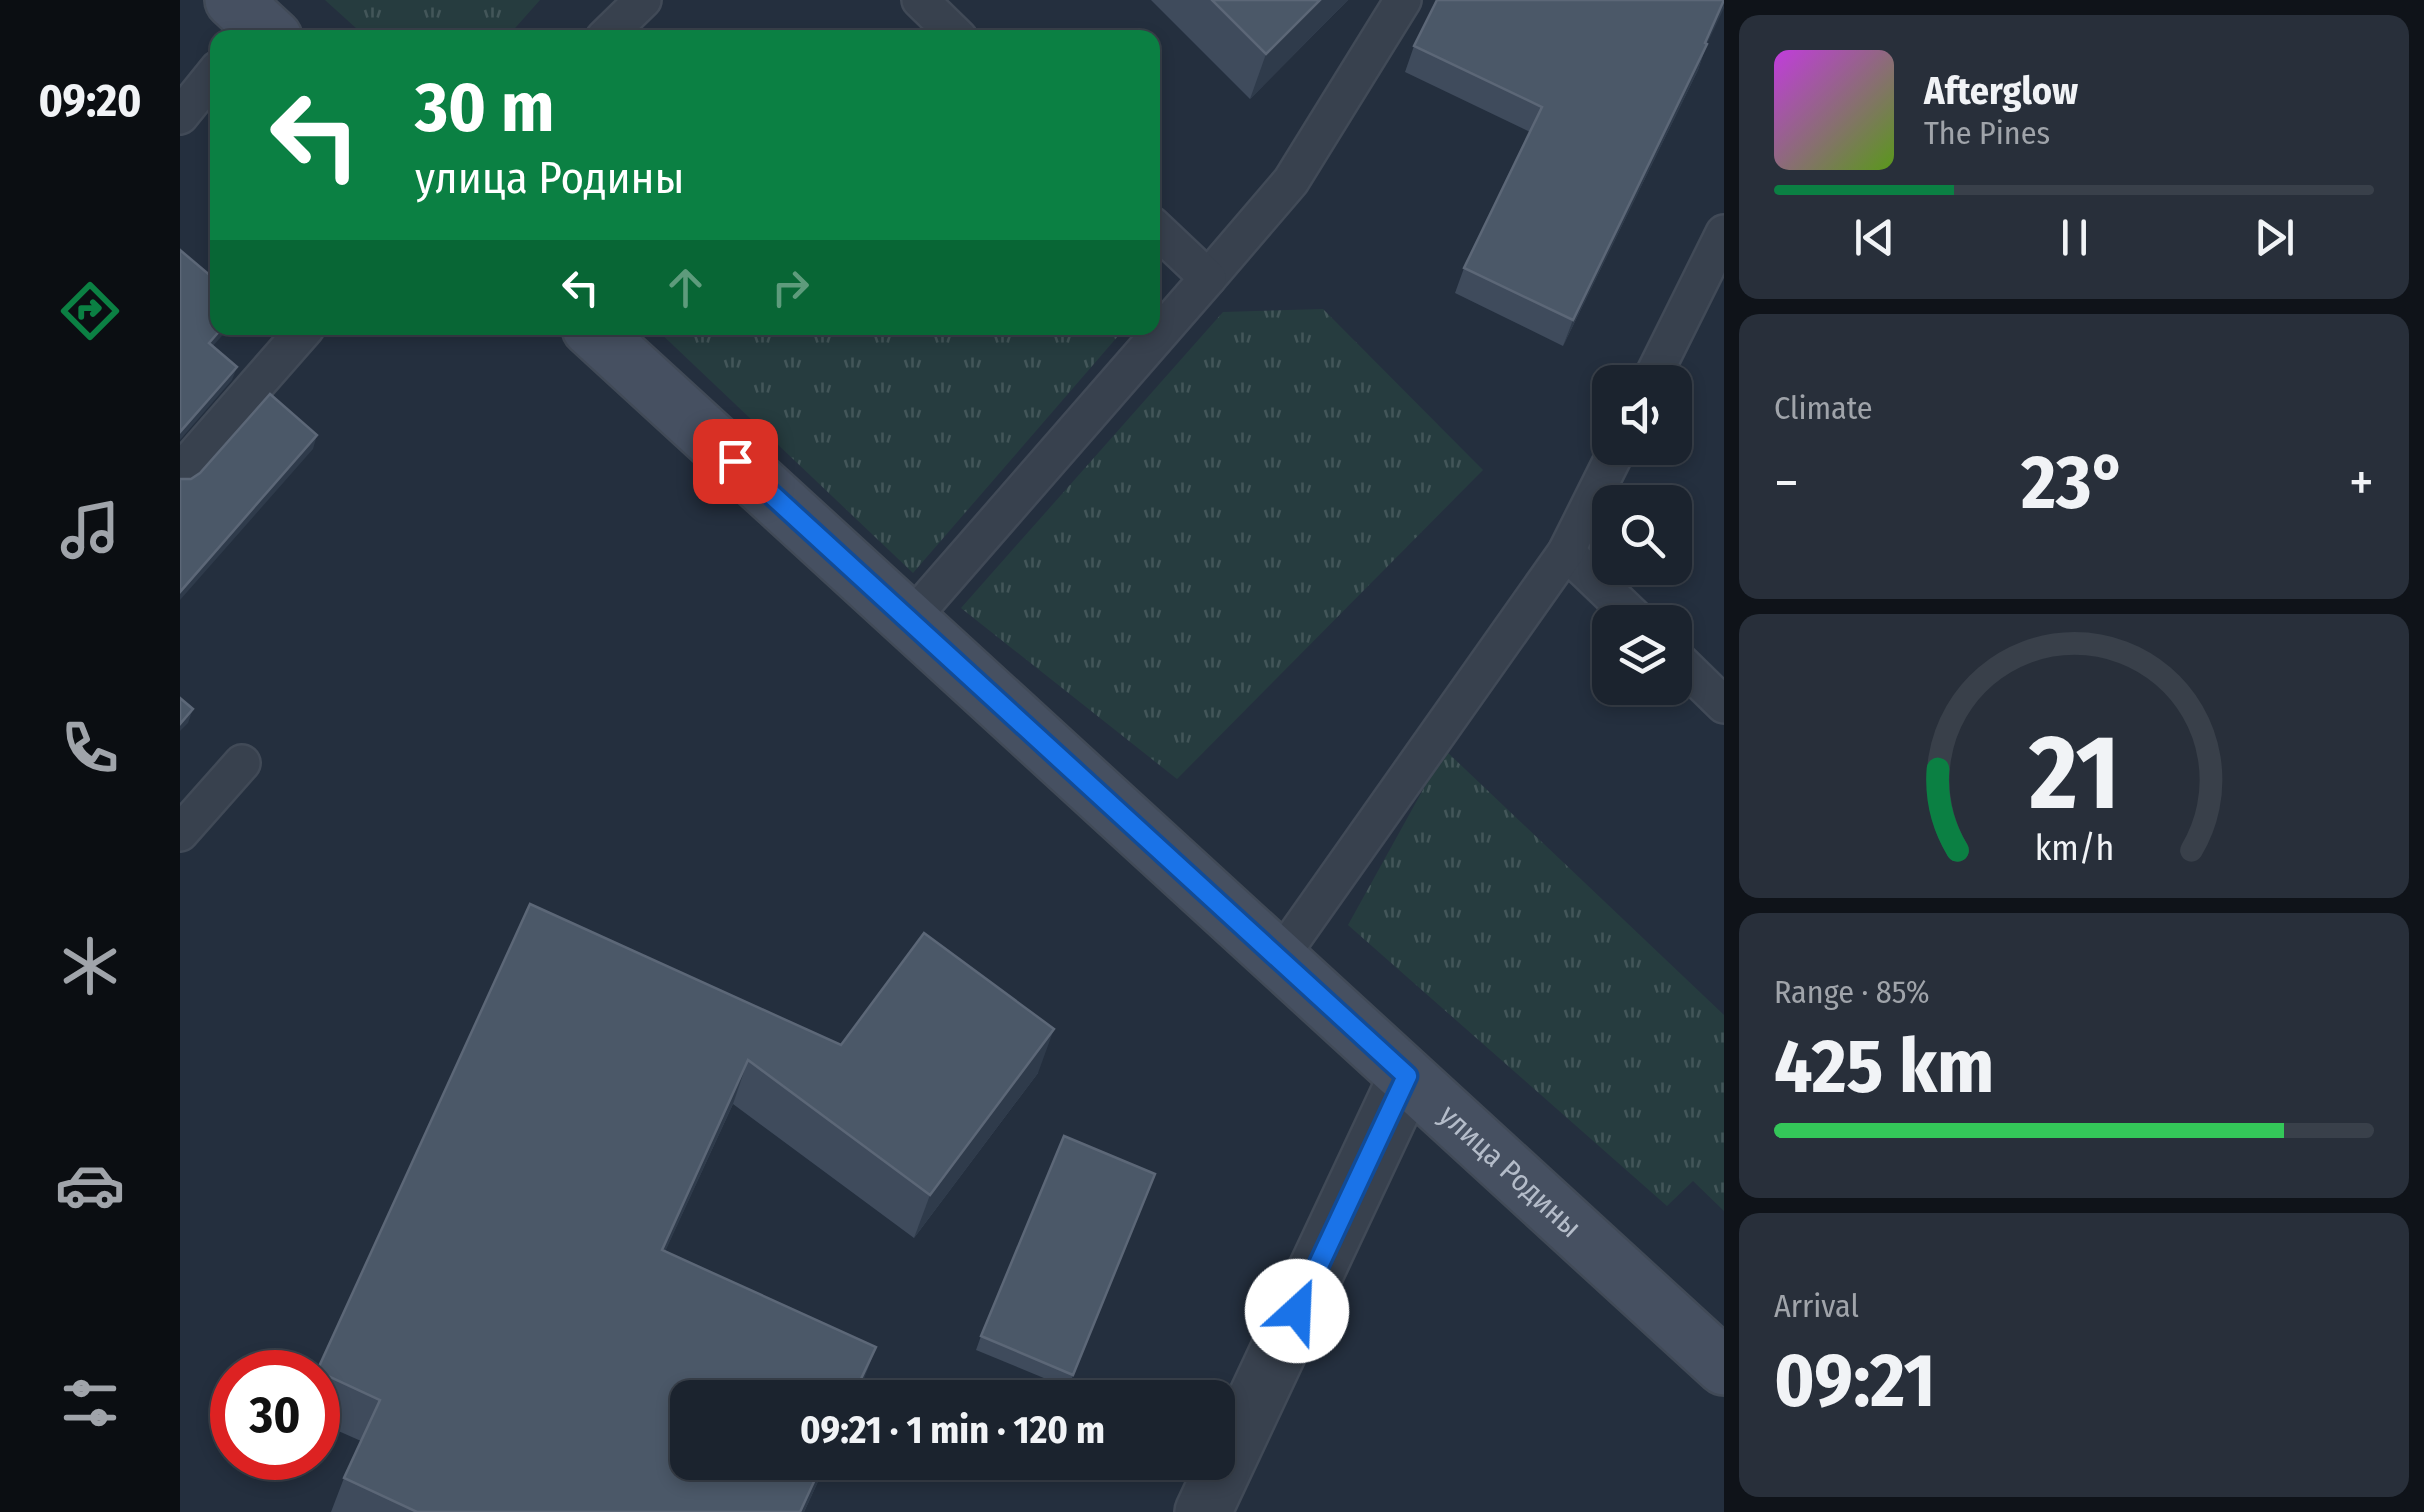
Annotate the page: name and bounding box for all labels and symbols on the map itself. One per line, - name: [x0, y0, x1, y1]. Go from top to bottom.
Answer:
- pin: [693, 419, 778, 504]
- street label: улица Родины: [1432, 1097, 1589, 1245]
- position arrow: [1245, 1259, 1349, 1363]
- speed limit sign: 30: [210, 1350, 340, 1480]

